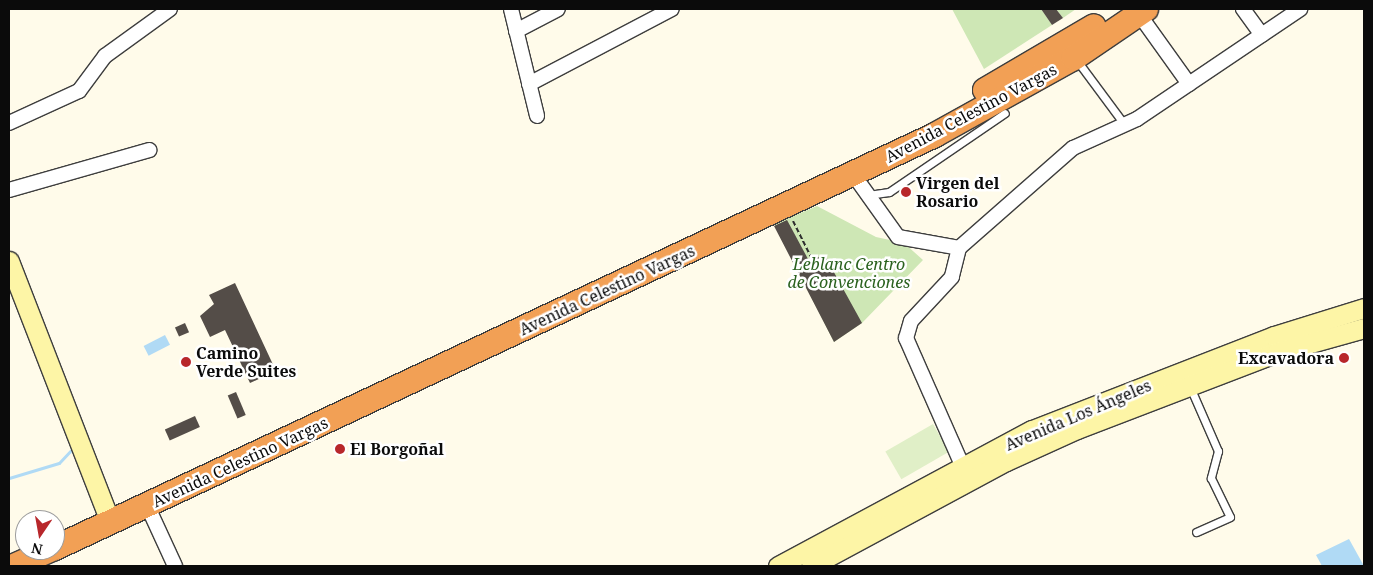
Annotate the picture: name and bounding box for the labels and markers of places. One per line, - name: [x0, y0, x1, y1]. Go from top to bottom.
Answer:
- place label: Virgen del Rosario: [916, 173, 999, 211]
- marker: Virgen del Rosario: [900, 186, 912, 198]
- place label: Camino Verde Suites: [196, 343, 296, 381]
- place label: Excavadora: [1238, 348, 1334, 368]
- marker: Excavadora: [1338, 352, 1350, 364]
- marker: Camino Verde Suites: [180, 356, 192, 368]
- place label: El Borgoñal: [350, 439, 444, 459]
- marker: El Borgoñal: [334, 443, 346, 455]

